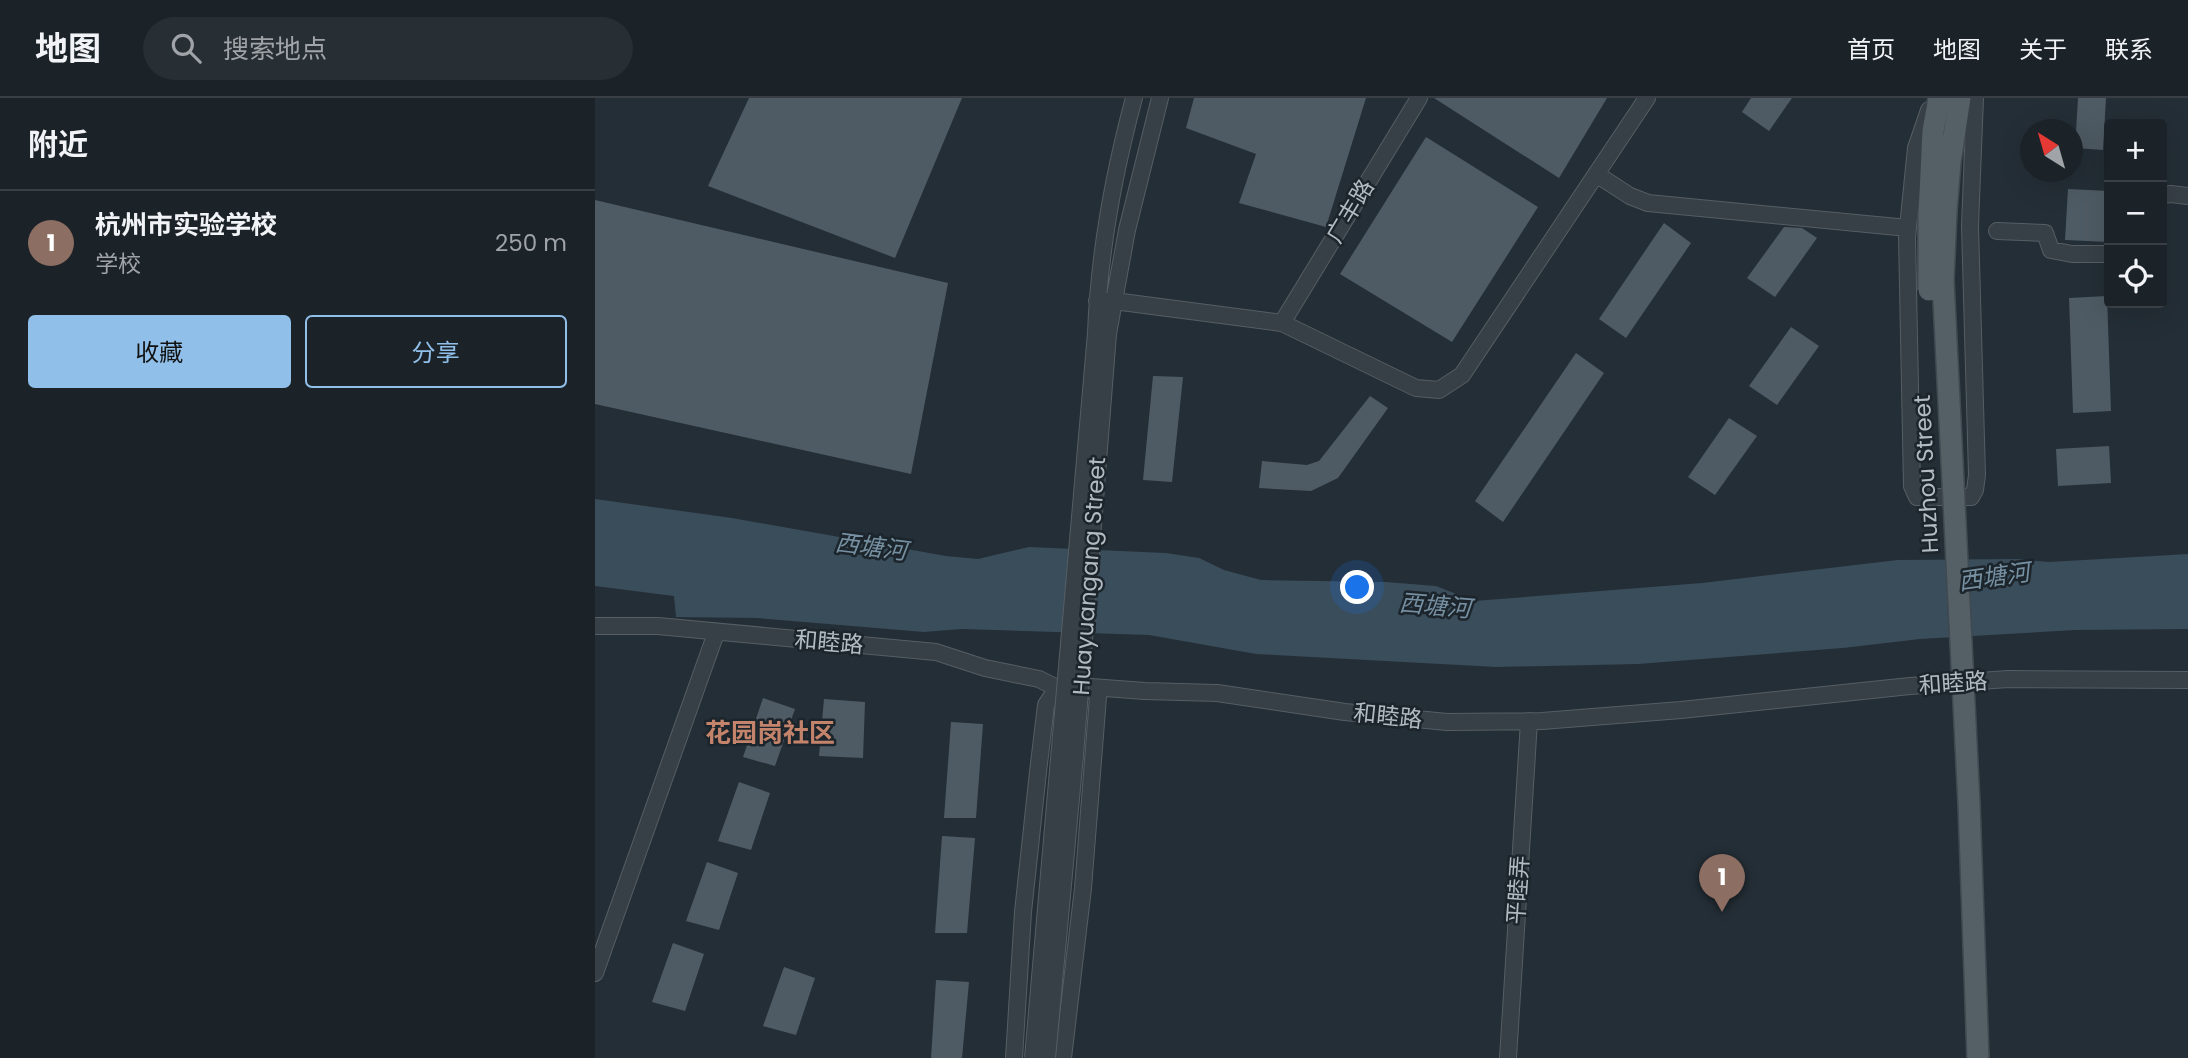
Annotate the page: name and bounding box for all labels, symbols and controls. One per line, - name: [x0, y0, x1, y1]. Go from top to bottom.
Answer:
- search box: [143, 17, 633, 80]
- text: 地图: [35, 25, 101, 72]
- icon: search: [167, 29, 205, 67]
- text: 搜索地点: [223, 31, 327, 67]
- text: 首页: [1847, 33, 1895, 66]
- text: 地图: [1933, 33, 1981, 66]
- text: 关于: [2019, 33, 2067, 66]
- text: 联系: [2105, 33, 2153, 66]
- north arrow: [2020, 119, 2083, 182]
- map controls: [2104, 119, 2167, 308]
- button: +: [2104, 119, 2167, 182]
- text: 附近: [28, 123, 88, 166]
- street label: 广丰路: [1319, 173, 1381, 249]
- button: −: [2104, 182, 2167, 245]
- text: 杭州市实验学校: [95, 207, 277, 243]
- text: 1: [47, 227, 55, 259]
- text: 250 m: [495, 227, 567, 259]
- button: locate: [2104, 245, 2167, 308]
- text: 学校: [95, 248, 141, 280]
- button: 收藏: [28, 315, 291, 388]
- button: 分享: [305, 315, 567, 388]
- street label: Huzhou Street: [1906, 394, 1946, 554]
- street label: Huayuangang Street: [1065, 456, 1113, 696]
- water label: 西塘河: [833, 526, 913, 568]
- water label: 西塘河: [1956, 555, 2036, 598]
- your location: [1340, 570, 1374, 604]
- water label: 西塘河: [1398, 586, 1476, 625]
- street label: 和睦路: [793, 623, 865, 661]
- street label: 和睦路: [1917, 665, 1989, 701]
- street label: 和睦路: [1352, 696, 1424, 736]
- district label: 花园岗社区: [705, 715, 835, 751]
- street label: 平睦弄: [1500, 854, 1536, 926]
- pin: 1: [1699, 854, 1745, 912]

